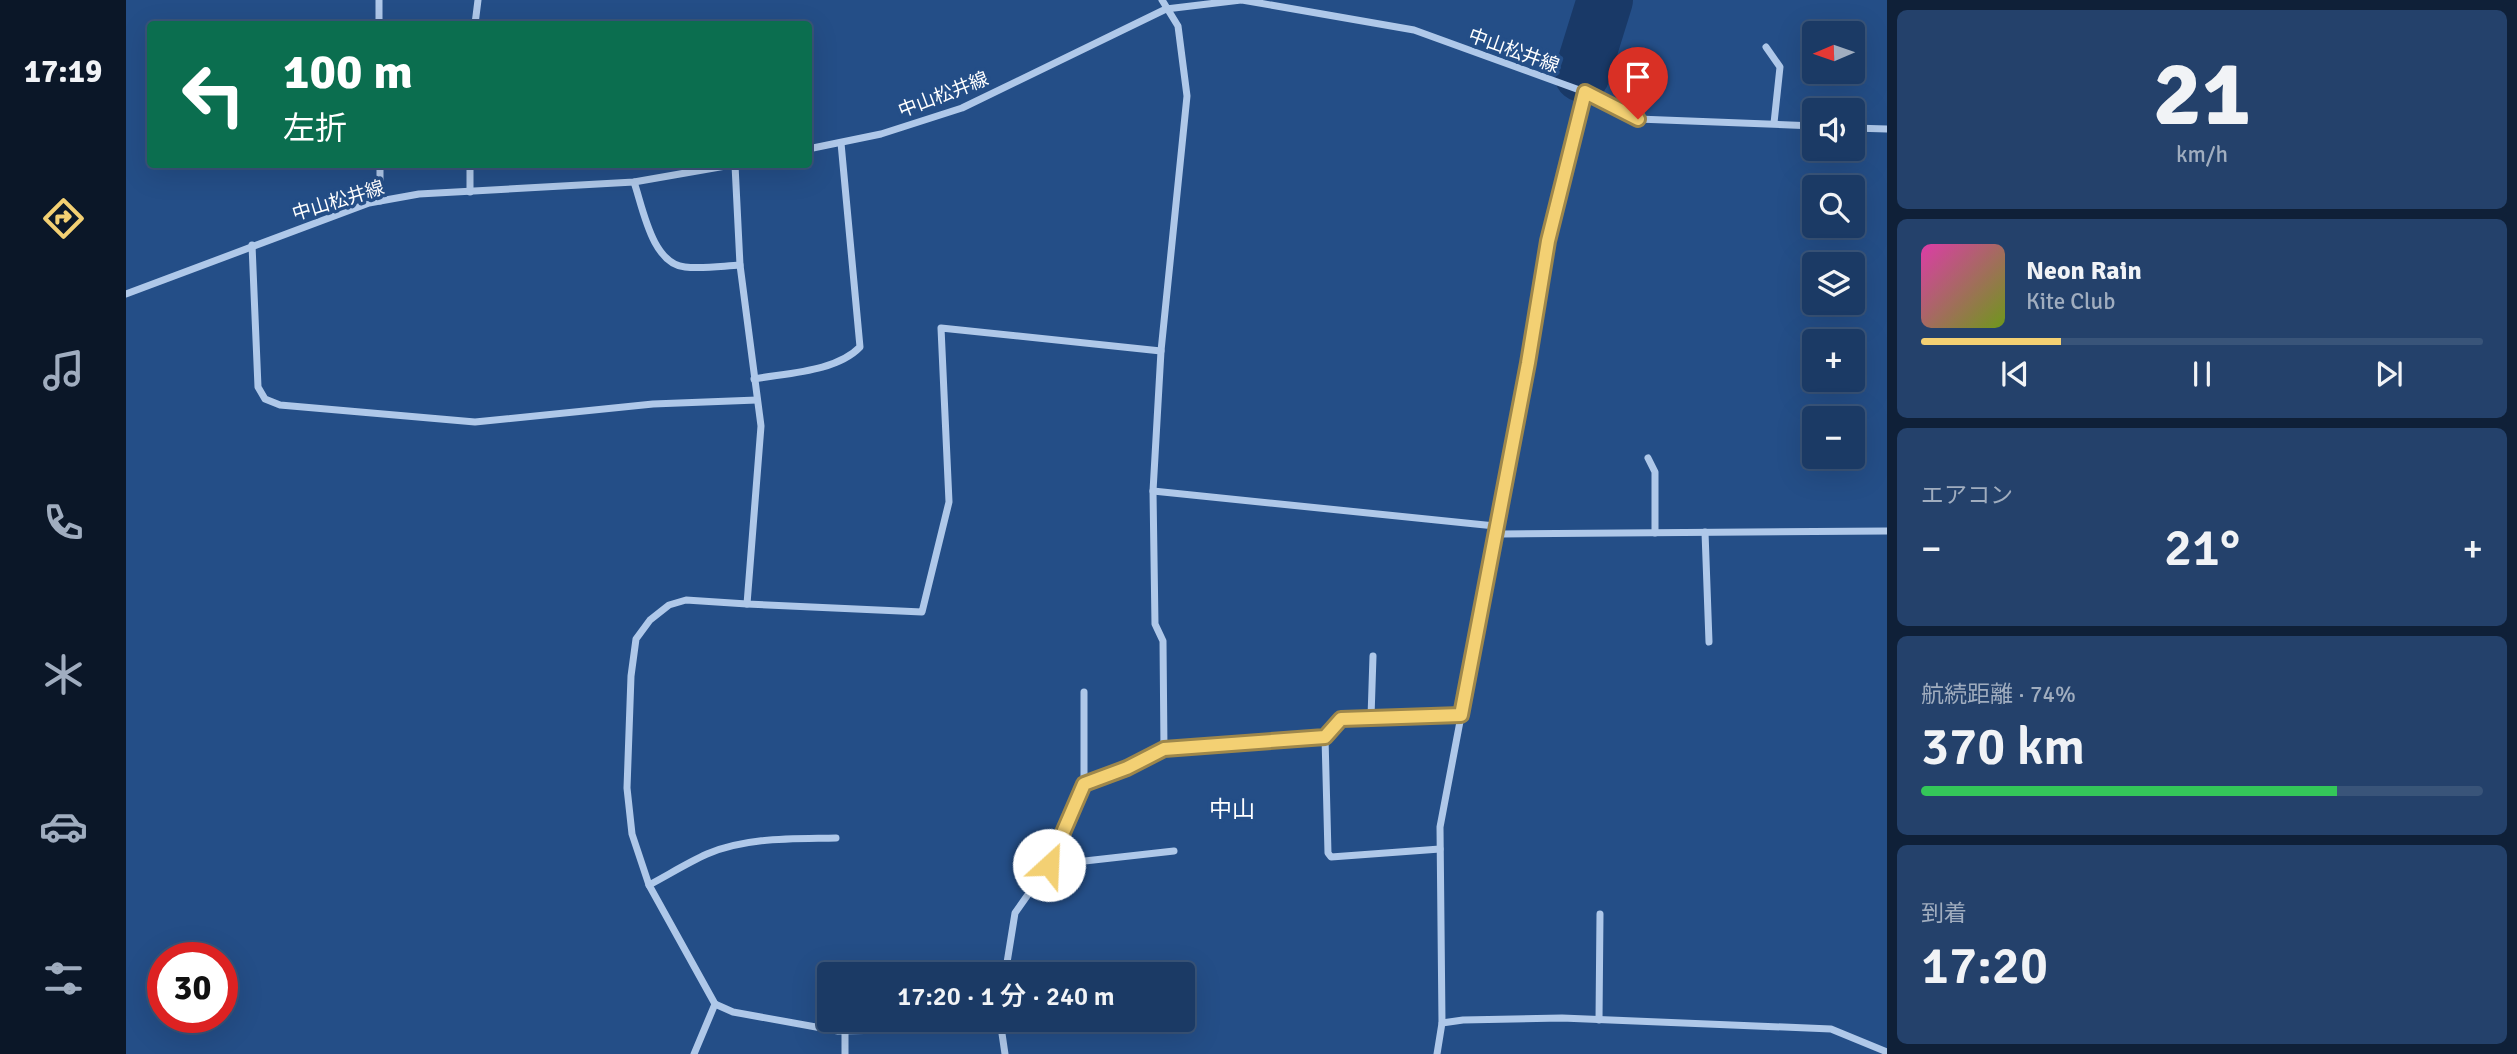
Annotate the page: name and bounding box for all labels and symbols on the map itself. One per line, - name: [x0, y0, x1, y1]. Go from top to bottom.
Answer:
- north arrow: [1802, 21, 1866, 84]
- street label: 中山松井線: [1465, 23, 1562, 78]
- pin: [1608, 47, 1668, 119]
- street label: 中山松井線: [895, 67, 992, 123]
- street label: 中山松井線: [289, 176, 387, 226]
- district label: 中山: [1209, 795, 1255, 824]
- position arrow: [1012, 828, 1086, 902]
- speed limit sign: 30: [147, 942, 238, 1033]

